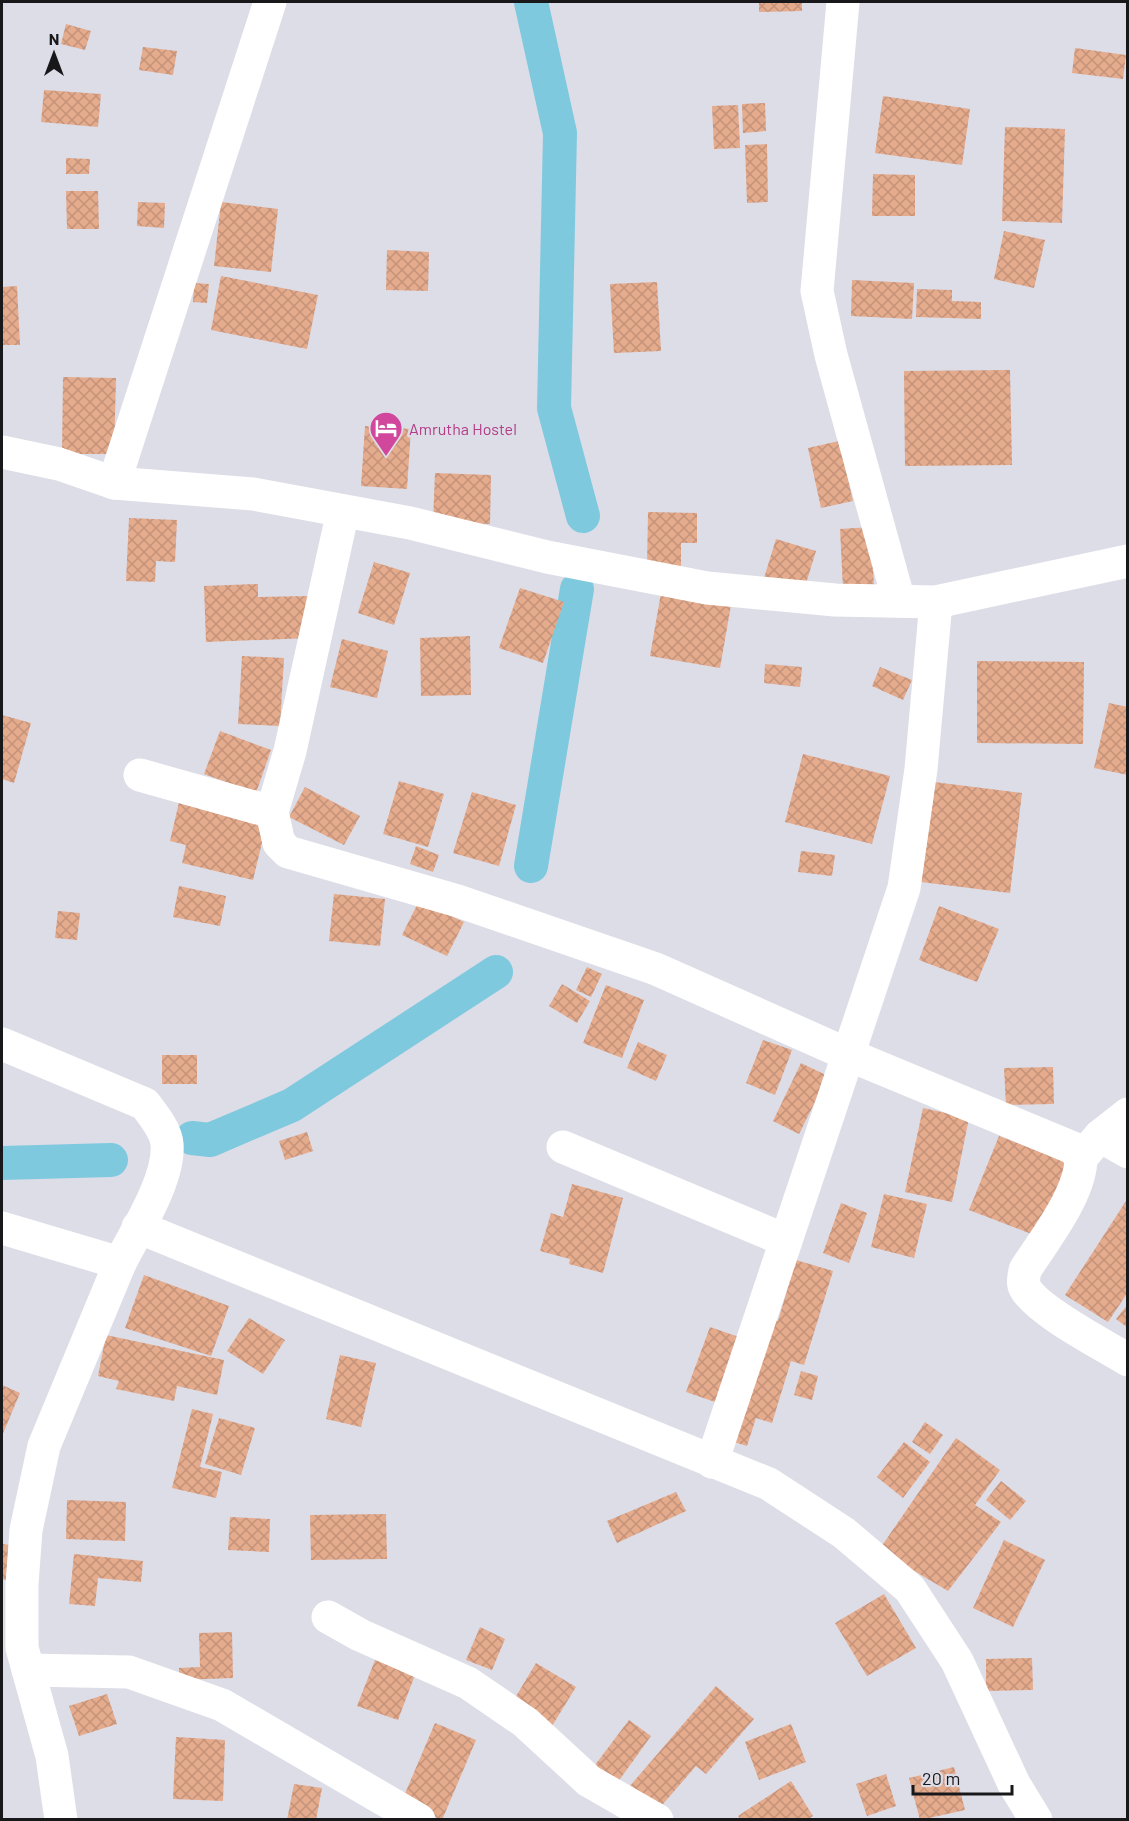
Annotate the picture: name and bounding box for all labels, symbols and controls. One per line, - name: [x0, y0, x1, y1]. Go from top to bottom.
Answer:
- north arrow: [24, 24, 84, 84]
- text: N: [49, 29, 59, 48]
- hotel icon: Amrutha Hostel: [368, 410, 404, 457]
- place label: Amrutha Hostel: [409, 419, 517, 438]
- scale bar: [913, 1758, 1012, 1796]
- text: 20 m: [922, 1767, 960, 1789]

